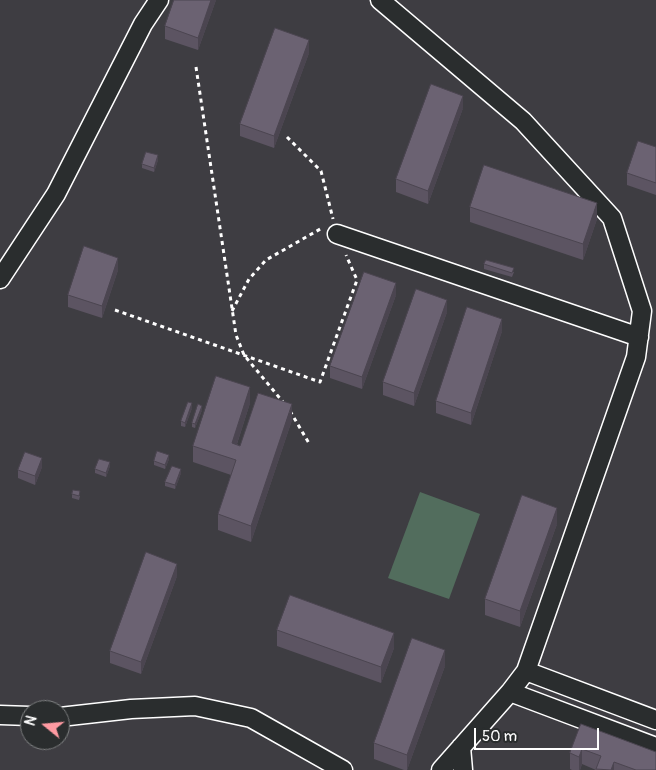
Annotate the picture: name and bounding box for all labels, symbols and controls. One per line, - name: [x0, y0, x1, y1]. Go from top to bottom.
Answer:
- north arrow: [20, 700, 70, 750]
- text: N: [22, 714, 41, 728]
- scale bar: [476, 718, 601, 750]
- text: 50 m: [482, 727, 517, 746]

